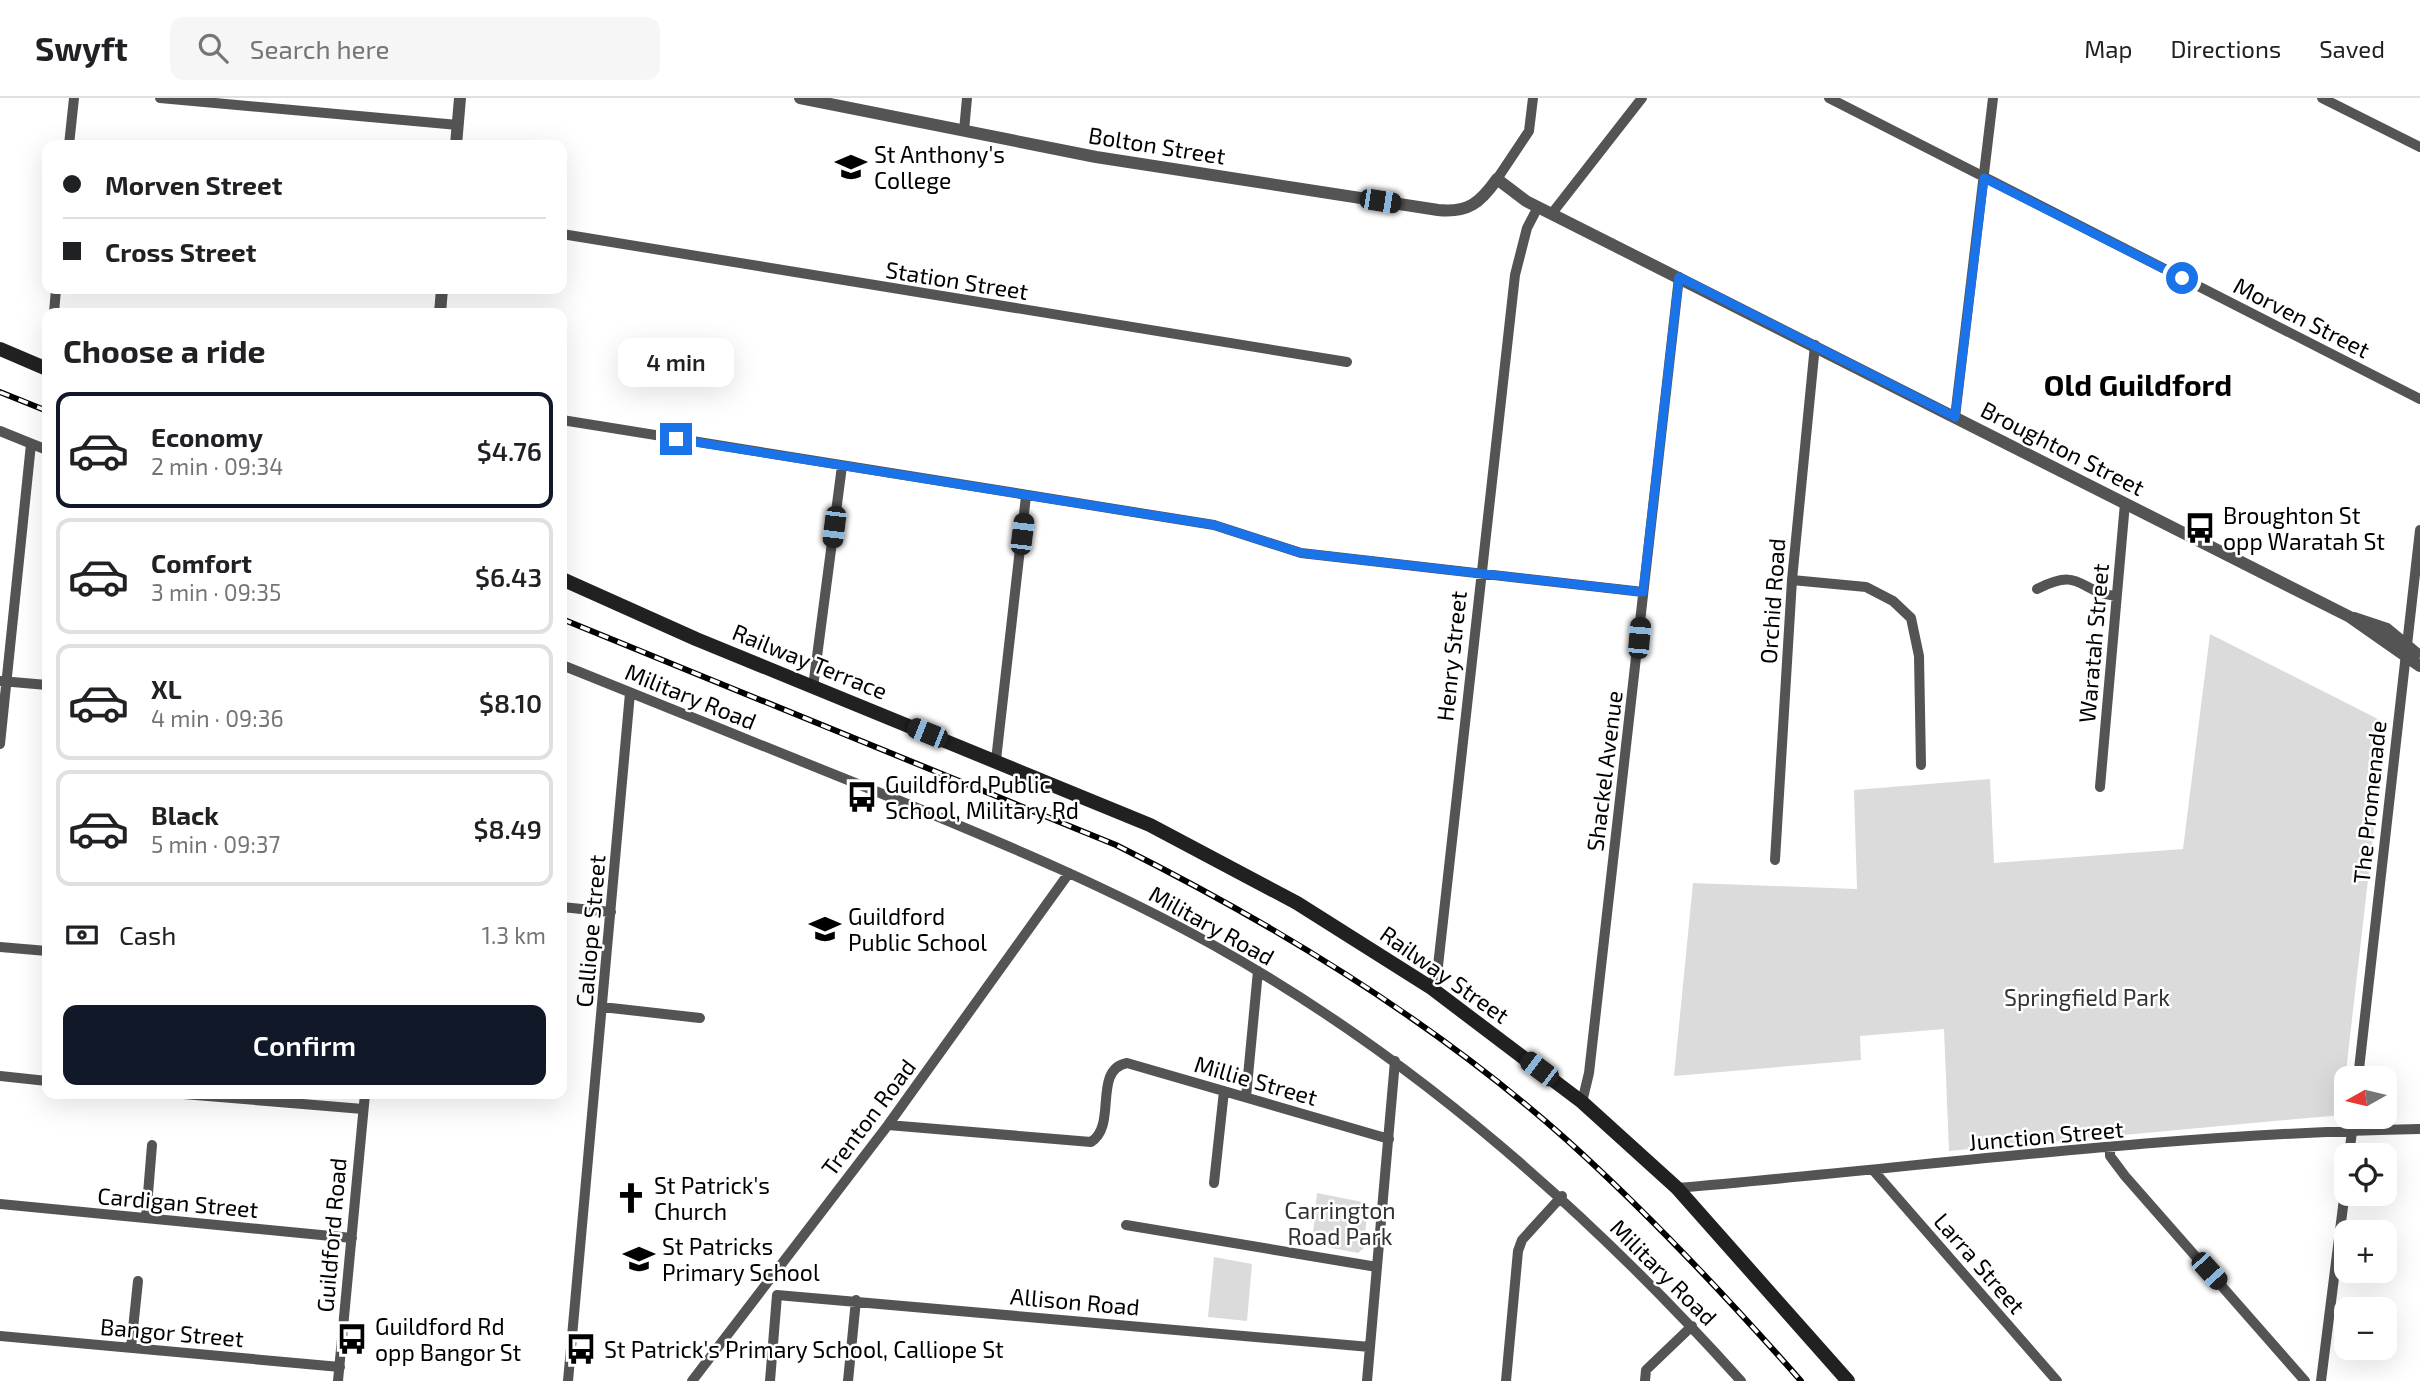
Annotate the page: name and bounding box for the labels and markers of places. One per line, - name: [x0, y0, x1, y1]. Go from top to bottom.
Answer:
- place label: St Anthony's College: [874, 140, 1005, 194]
- school or university icon: St Anthony's College: [834, 150, 868, 184]
- place label: Broughton St opp Waratah St: [2223, 501, 2385, 555]
- bus stop icon: Broughton St opp Waratah St: [2183, 511, 2217, 545]
- place label: Guildford Public School, Military Rd: [885, 770, 1079, 824]
- bus stop icon: Guildford Public School, Military Rd: [845, 780, 879, 814]
- place label: Guildford Public School: [848, 902, 987, 956]
- school or university icon: Guildford Public School: [808, 912, 842, 946]
- place label: St Patrick's Church: [654, 1171, 770, 1225]
- church icon: St Patrick's Church: [614, 1181, 648, 1215]
- place label: St Patricks Primary School: [662, 1232, 820, 1286]
- school or university icon: St Patricks Primary School: [622, 1242, 656, 1276]
- place label: Guildford Rd opp Bangor St: [375, 1312, 522, 1366]
- bus stop icon: Guildford Rd opp Bangor St: [335, 1322, 369, 1356]
- bus stop icon: St Patrick's Primary School, Calliope St: [564, 1332, 598, 1366]
- place label: St Patrick's Primary School, Calliope St: [604, 1335, 1004, 1363]

